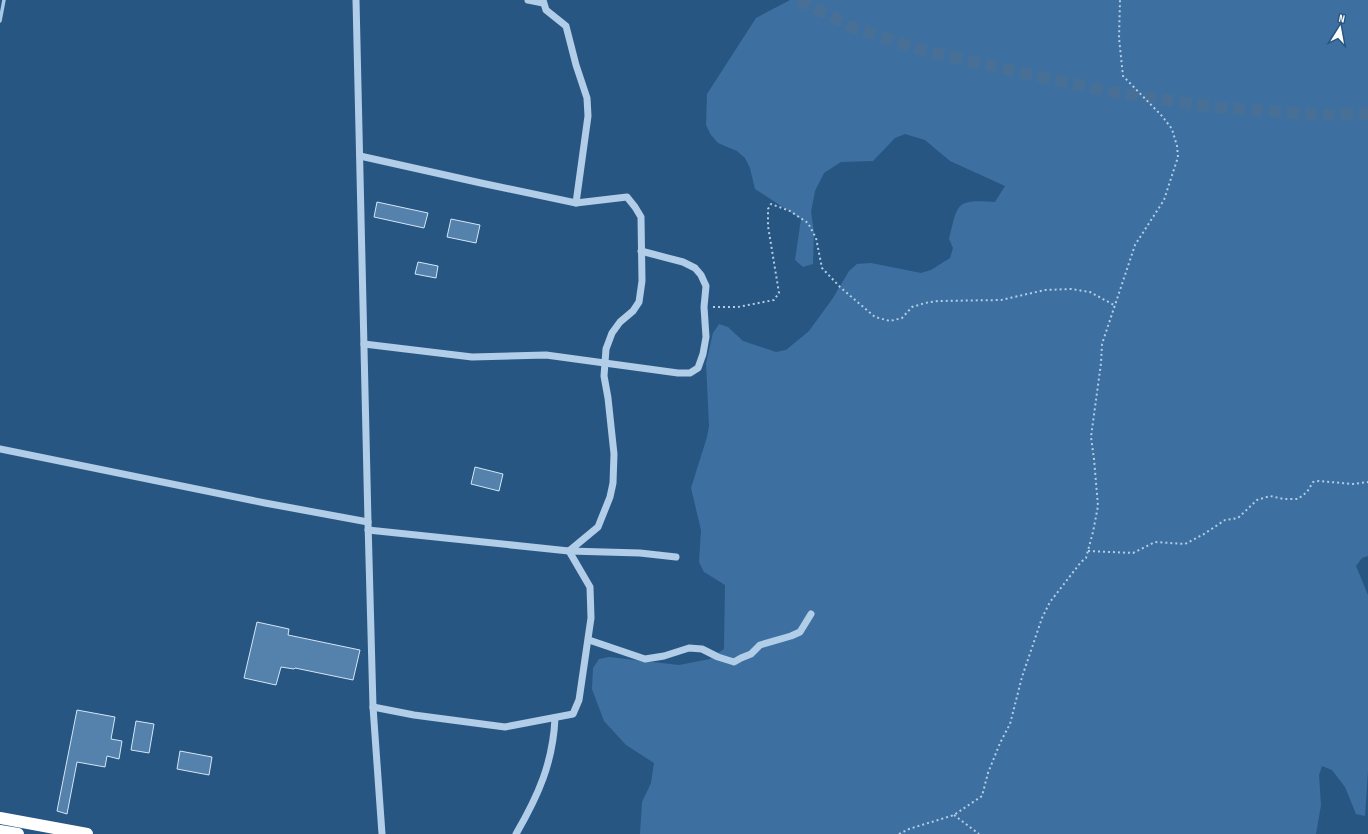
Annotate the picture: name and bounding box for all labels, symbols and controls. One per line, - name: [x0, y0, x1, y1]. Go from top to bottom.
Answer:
- north arrow: [1320, 8, 1360, 48]
- text: N: [1338, 12, 1346, 26]

